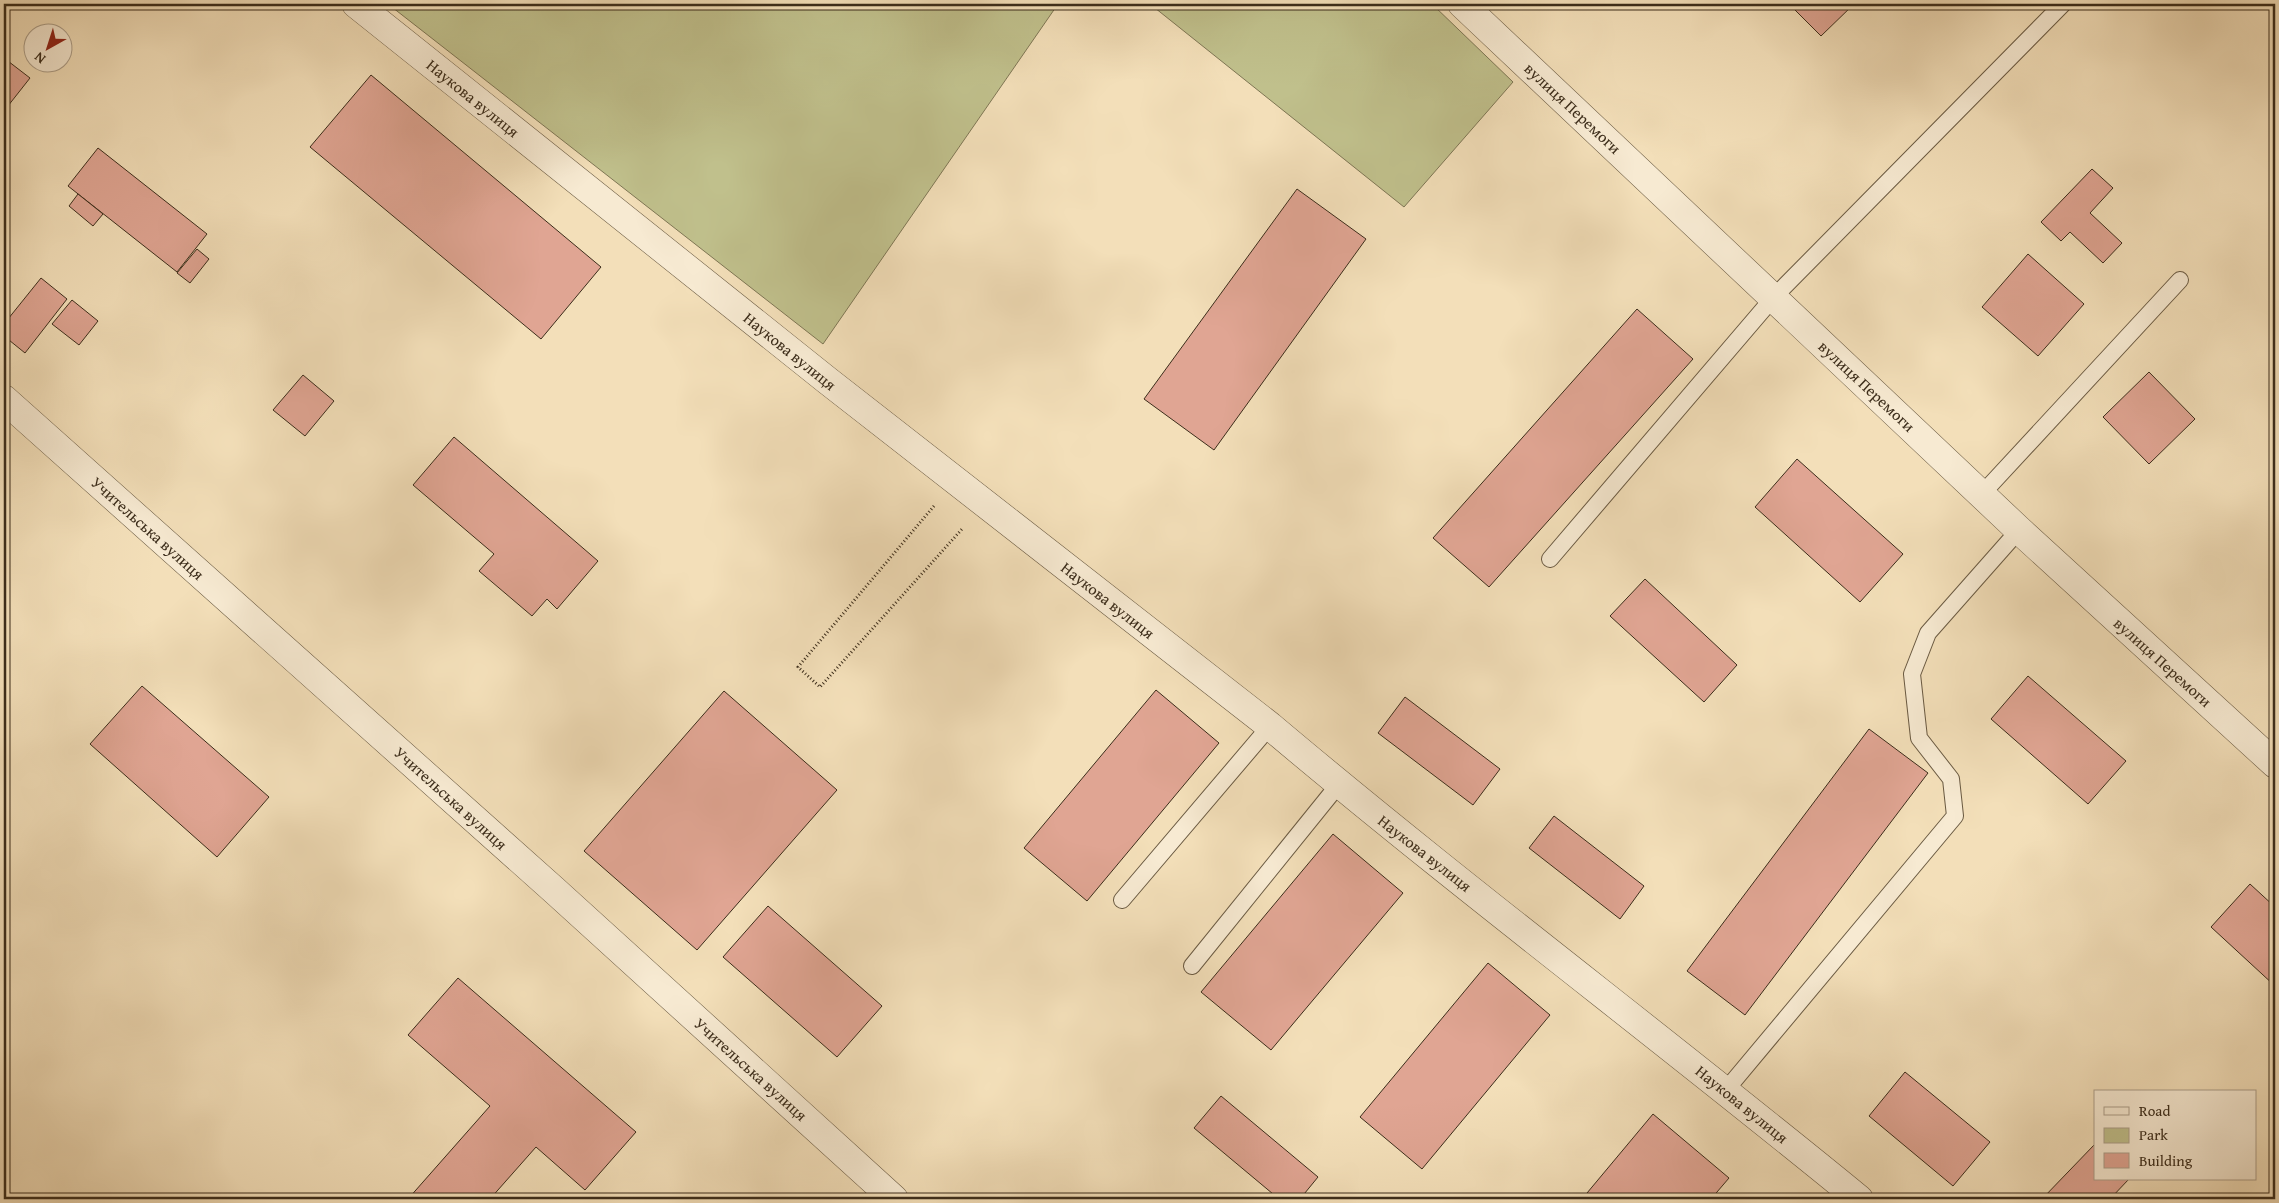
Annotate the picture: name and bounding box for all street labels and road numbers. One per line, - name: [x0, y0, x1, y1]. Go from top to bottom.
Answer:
- street label: Наукова вулиця: [421, 53, 525, 143]
- street label: вулиця Перемоги: [1519, 57, 1627, 160]
- street label: Наукова вулиця: [738, 306, 842, 396]
- street label: вулиця Перемоги: [1813, 335, 1921, 438]
- street label: Учительська вулиця: [86, 471, 210, 585]
- street label: Наукова вулиця: [1056, 556, 1160, 644]
- street label: вулиця Перемоги: [2109, 611, 2218, 713]
- street label: Учительська вулиця: [389, 741, 513, 855]
- street label: Наукова вулиця: [1373, 809, 1477, 897]
- street label: Учительська вулиця: [689, 1012, 813, 1126]
- street label: Наукова вулиця: [1690, 1059, 1794, 1149]

